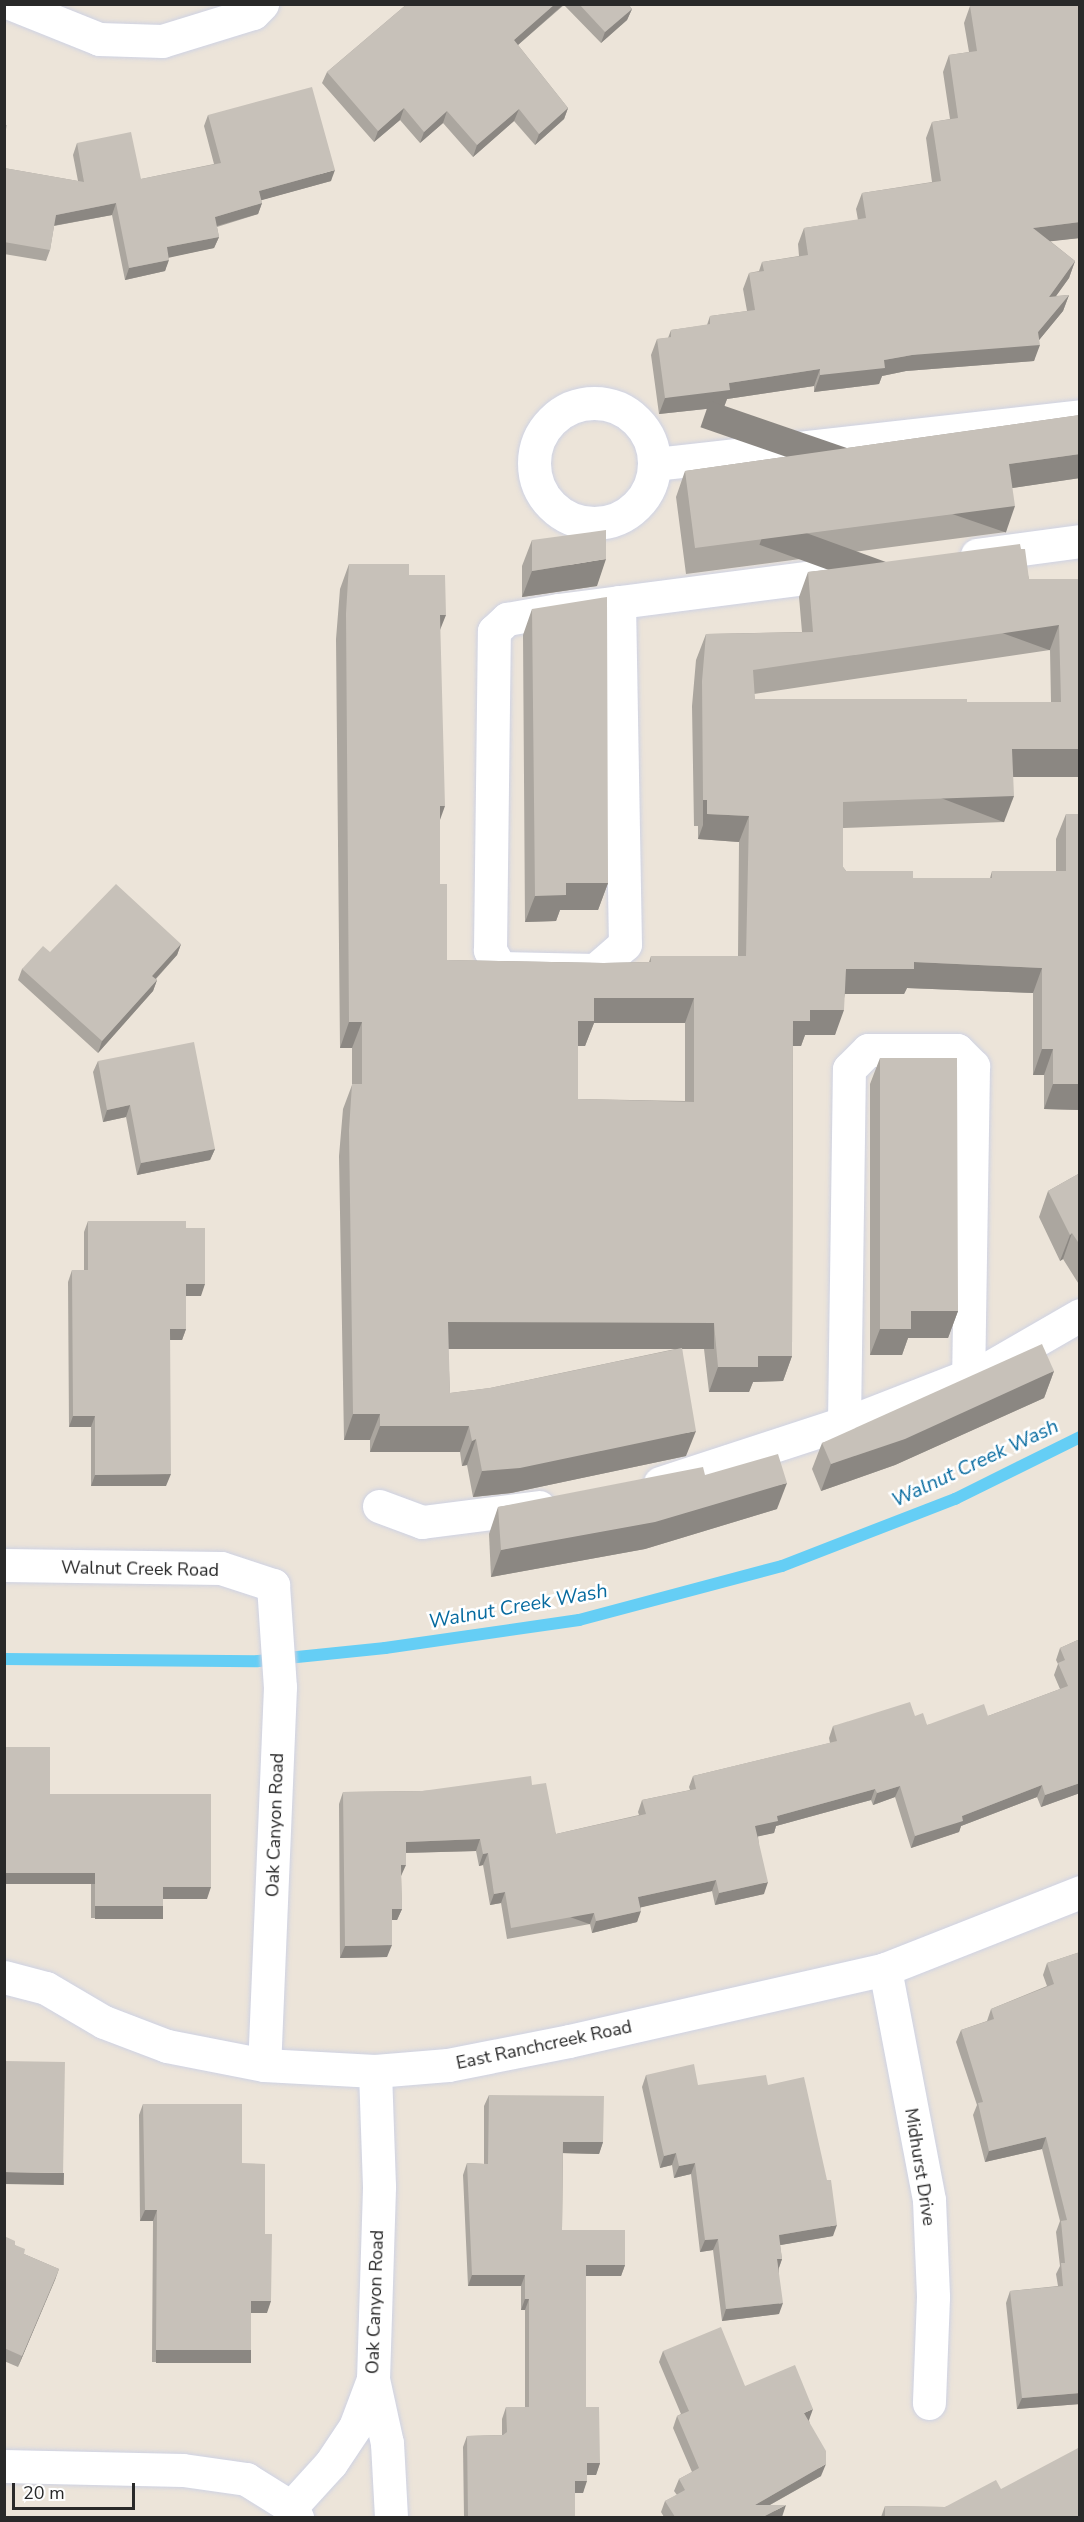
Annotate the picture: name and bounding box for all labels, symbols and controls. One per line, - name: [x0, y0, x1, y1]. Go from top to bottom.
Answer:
- water label: Walnut Creek Wash: [888, 1414, 1062, 1512]
- street label: Walnut Creek Road: [61, 1557, 219, 1581]
- water label: Walnut Creek Wash: [427, 1578, 609, 1634]
- street label: Oak Canyon Road: [262, 1753, 288, 1897]
- street label: East Ranchcreek Road: [454, 2016, 634, 2074]
- street label: Midhurst Drive: [900, 2107, 940, 2227]
- street label: Oak Canyon Road: [362, 2230, 388, 2374]
- scale bar: [15, 2471, 138, 2509]
- text: 20 m: [23, 2481, 65, 2505]

